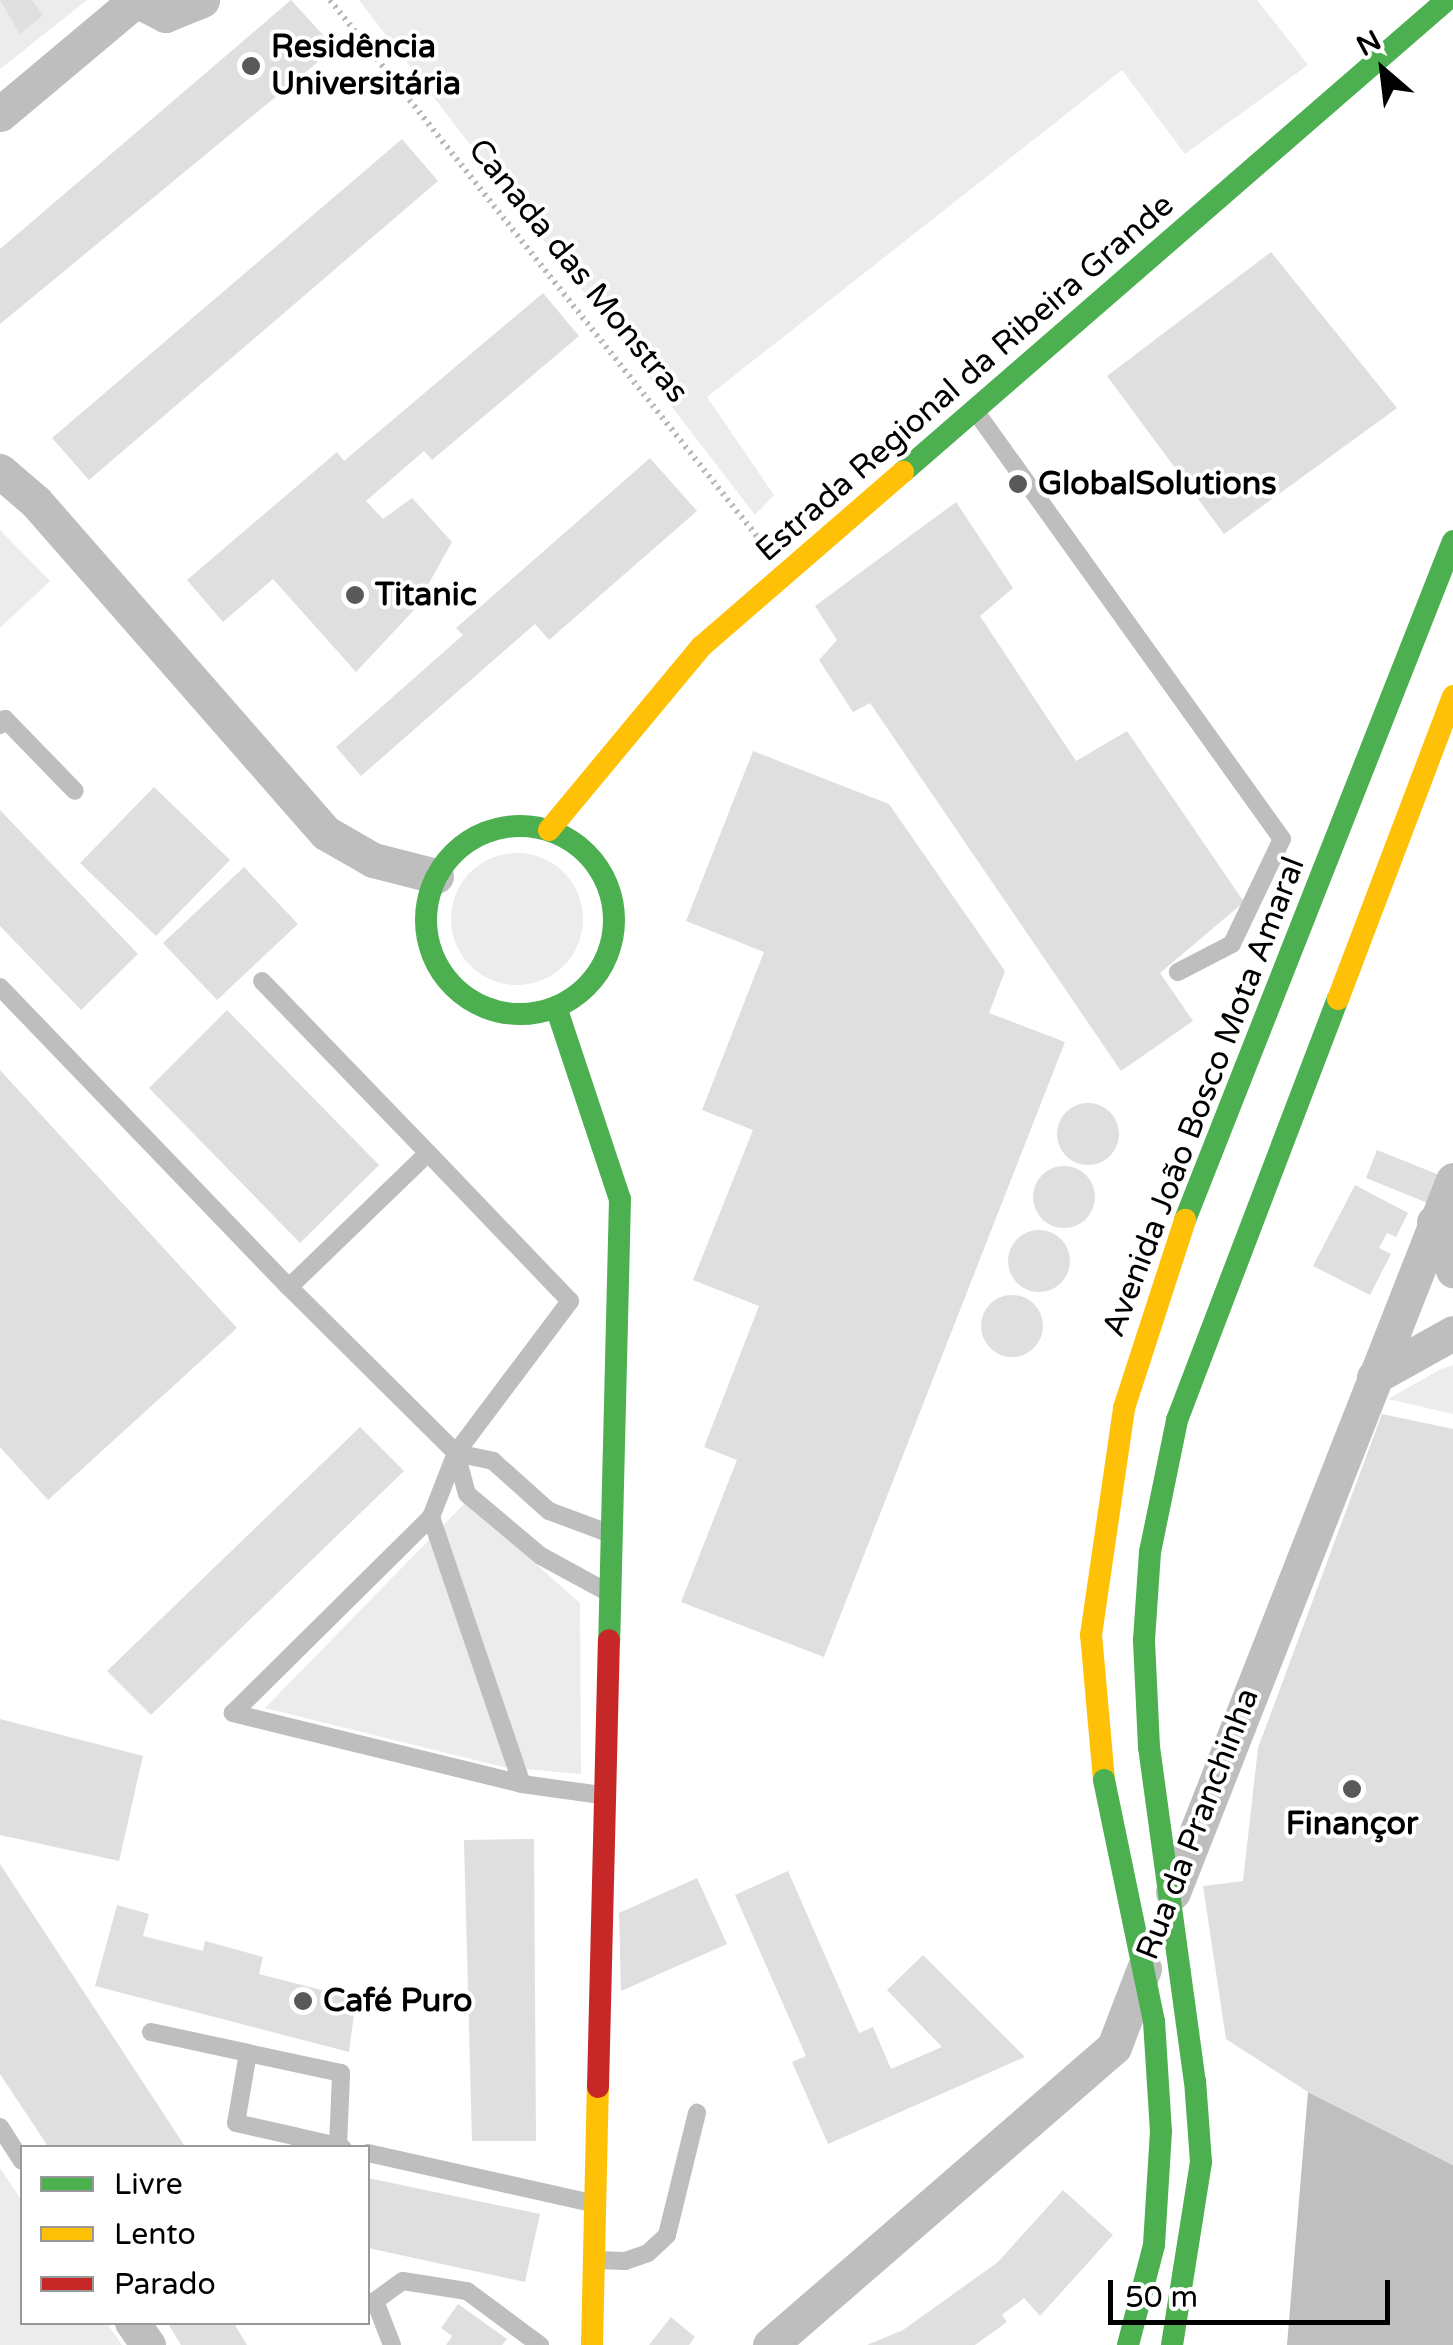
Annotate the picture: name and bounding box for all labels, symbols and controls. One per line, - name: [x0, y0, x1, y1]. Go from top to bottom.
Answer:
- north arrow: [1333, 20, 1433, 120]
- text: N: [1351, 23, 1387, 64]
- place label: Residência Universitária: [271, 29, 461, 104]
- marker: Residência Universitária: [240, 55, 262, 77]
- street label: Canada das Monstras: [460, 131, 696, 411]
- street label: Estrada Regional da Ribeira Grande: [748, 186, 1182, 570]
- place label: GlobalSolutions: [1038, 465, 1277, 503]
- marker: GlobalSolutions: [1007, 473, 1029, 495]
- place label: Titanic: [375, 576, 477, 614]
- marker: Titanic: [344, 584, 366, 606]
- street label: Avenida João Bosco Mota Amaral: [1095, 852, 1313, 1342]
- street label: Rua da Pranchinha: [1129, 1683, 1267, 1965]
- marker: Finançor: [1341, 1778, 1363, 1800]
- place label: Finançor: [1286, 1805, 1418, 1843]
- place label: Café Puro: [323, 1982, 473, 2020]
- marker: Café Puro: [292, 1990, 314, 2012]
- legend: [20, 2145, 370, 2325]
- text: Livre: [114, 2166, 183, 2203]
- text: Lento: [114, 2216, 196, 2253]
- scale bar: [1113, 2260, 1396, 2322]
- text: Parado: [114, 2266, 216, 2303]
- text: 50 m: [1125, 2279, 1198, 2316]

